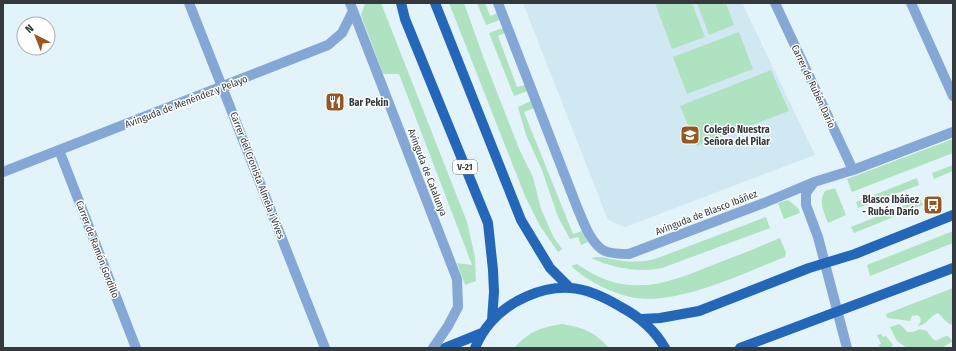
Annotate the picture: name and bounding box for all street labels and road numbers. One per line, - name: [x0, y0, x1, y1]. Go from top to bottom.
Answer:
- street label: Carrer de Rubén Darío: [789, 42, 839, 130]
- street label: Avinguda de Menéndez y Pelayo: [123, 73, 249, 131]
- street label: Carrer del Cronista Almela i Vives: [227, 110, 287, 241]
- street label: Avinguda de Catalunya: [405, 127, 449, 218]
- road number: V-21: [453, 160, 477, 174]
- street label: Avinguda de Blasco Ibáñez: [654, 188, 759, 238]
- street label: Carrer de Ramón Gordillo: [73, 199, 121, 300]

